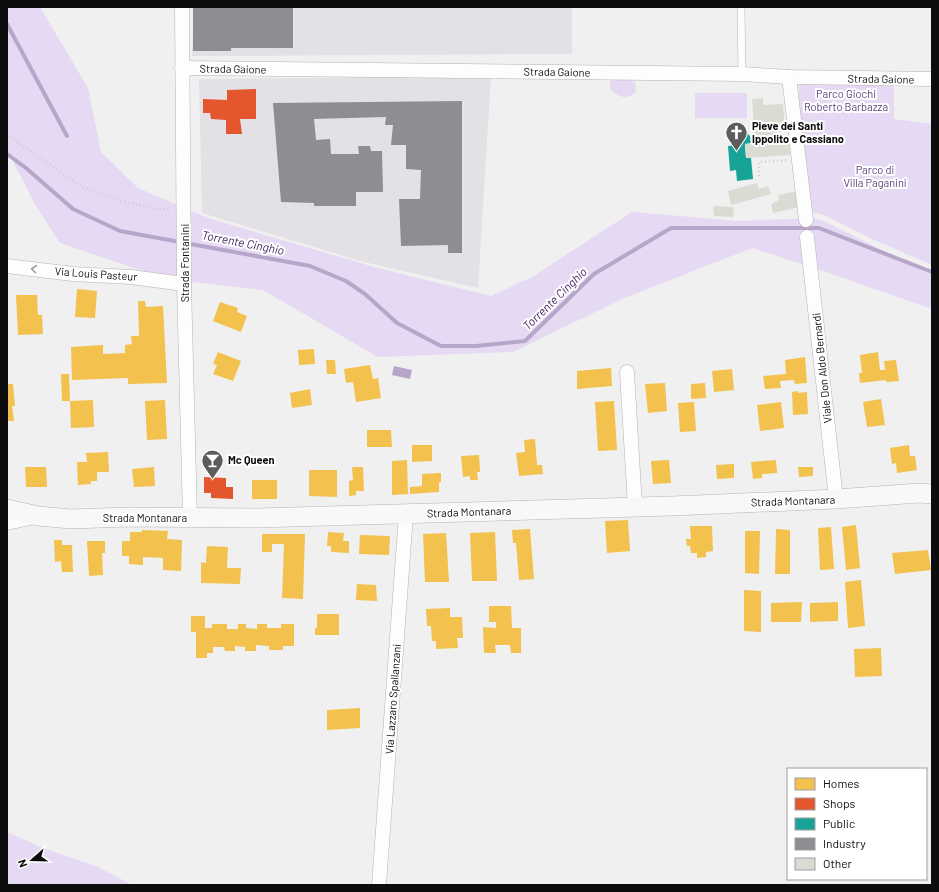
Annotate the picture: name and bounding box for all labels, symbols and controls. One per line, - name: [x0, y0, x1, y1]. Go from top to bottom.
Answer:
- street label: Strada Gaione: [200, 61, 267, 76]
- street label: Strada Gaione: [524, 64, 591, 79]
- street label: Strada Gaione: [848, 71, 915, 86]
- park label: Parco Giochi Roberto Barbazza: [804, 87, 888, 113]
- church icon: Pieve dei Santi Ippolito e Cassiano: [724, 119, 750, 152]
- place label: Pieve dei Santi Ippolito e Cassiano: [752, 119, 844, 145]
- park label: Parco di Villa Paganini: [843, 163, 907, 189]
- street label: Strada Fontanini: [178, 223, 191, 302]
- water label: Torrente Cinghio: [201, 227, 286, 257]
- street label: Via Louis Pasteur: [54, 264, 138, 283]
- water label: Torrente Cinghio: [519, 264, 589, 332]
- one-way arrow: [31, 265, 37, 274]
- street label: Viale Don Aldo Bernardi: [809, 312, 834, 424]
- bar icon: Mc Queen: [199, 447, 225, 480]
- place label: Mc Queen: [228, 453, 275, 466]
- street label: Strada Montanara: [751, 493, 835, 508]
- street label: Strada Montanara: [427, 504, 511, 519]
- street label: Strada Montanara: [103, 511, 187, 524]
- street label: Via Lazzaro Spallanzani: [382, 643, 403, 755]
- legend: [787, 768, 927, 880]
- text: Homes: [823, 776, 860, 790]
- text: Shops: [823, 796, 856, 810]
- text: Public: [823, 816, 855, 830]
- text: Industry: [823, 836, 866, 850]
- north arrow: [12, 840, 52, 880]
- text: Other: [823, 856, 853, 870]
- text: N: [15, 858, 29, 869]

